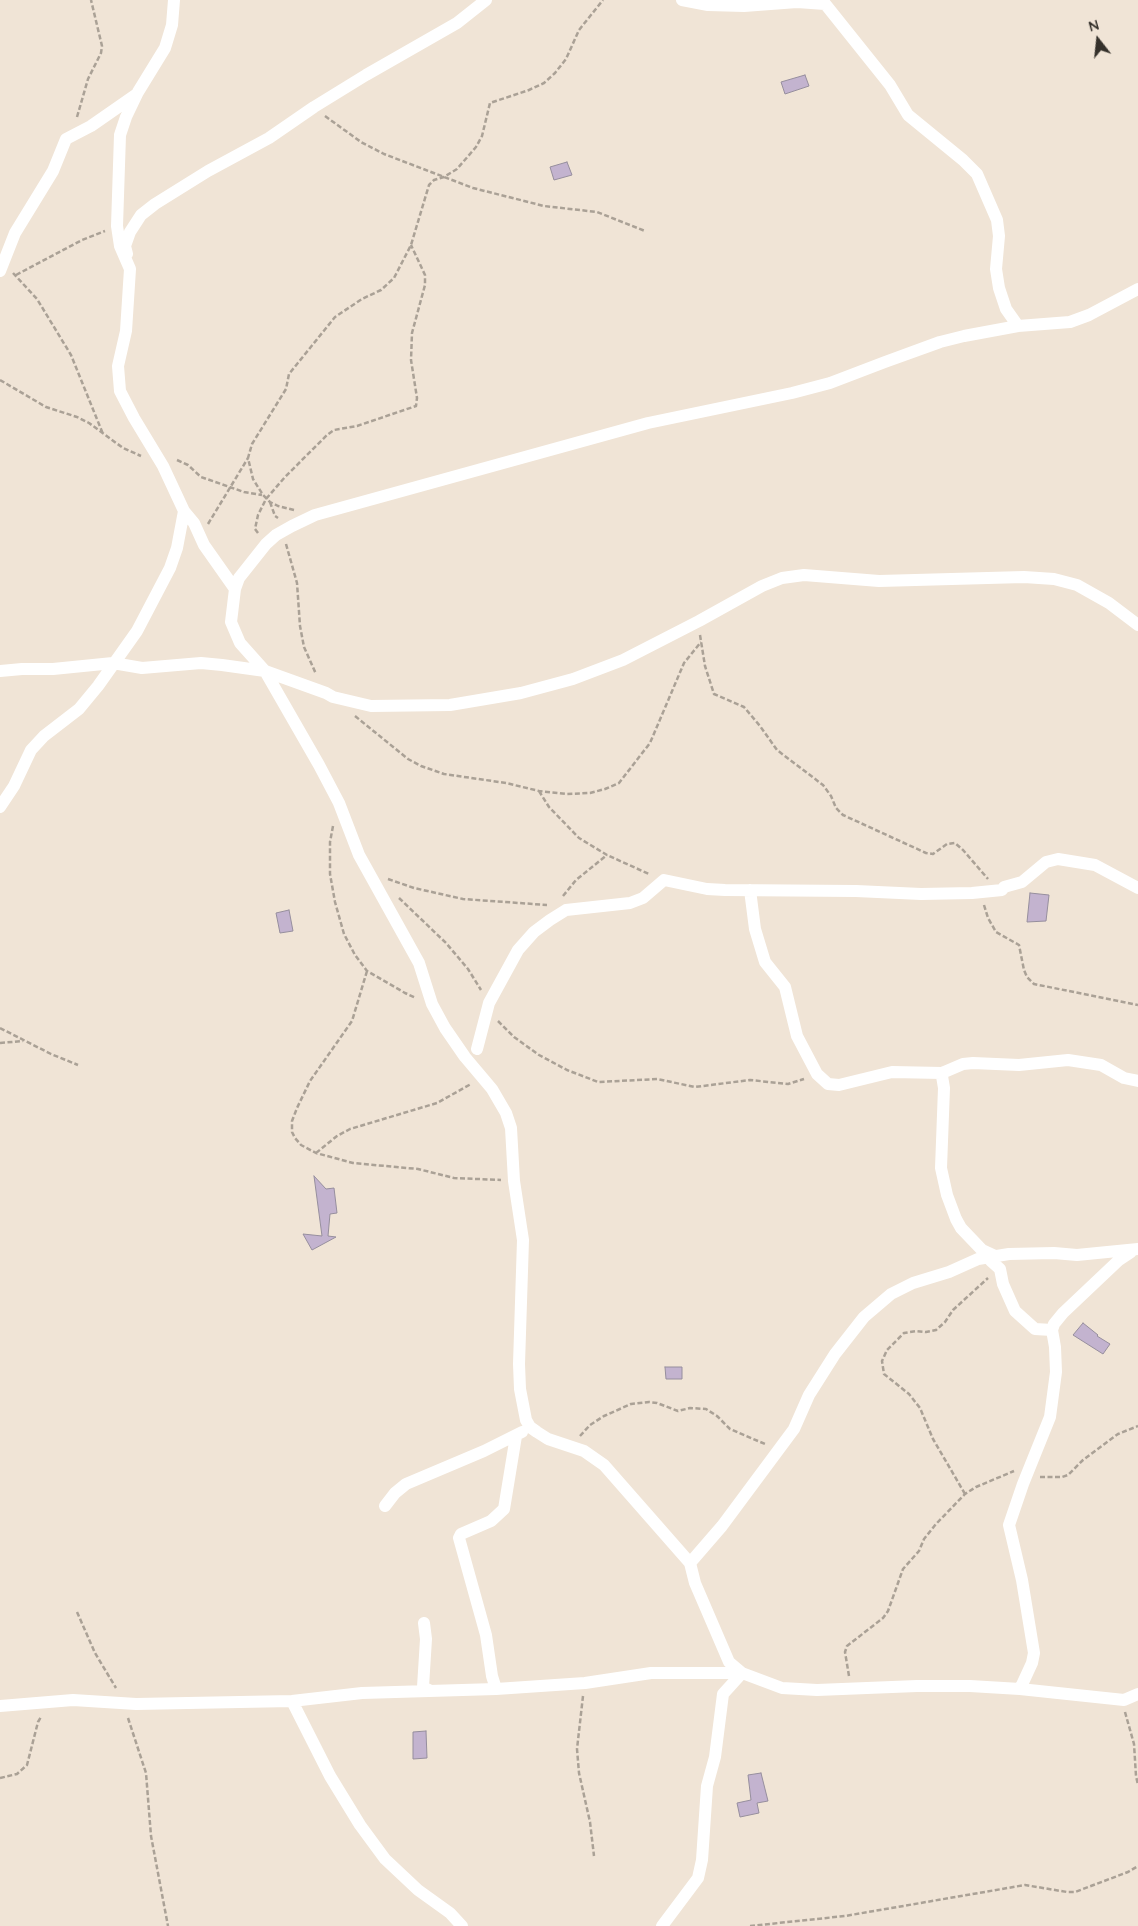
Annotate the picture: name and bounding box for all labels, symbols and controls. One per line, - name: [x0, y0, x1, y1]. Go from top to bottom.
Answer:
- north arrow: [1073, 15, 1123, 65]
- text: N: [1086, 16, 1101, 36]

